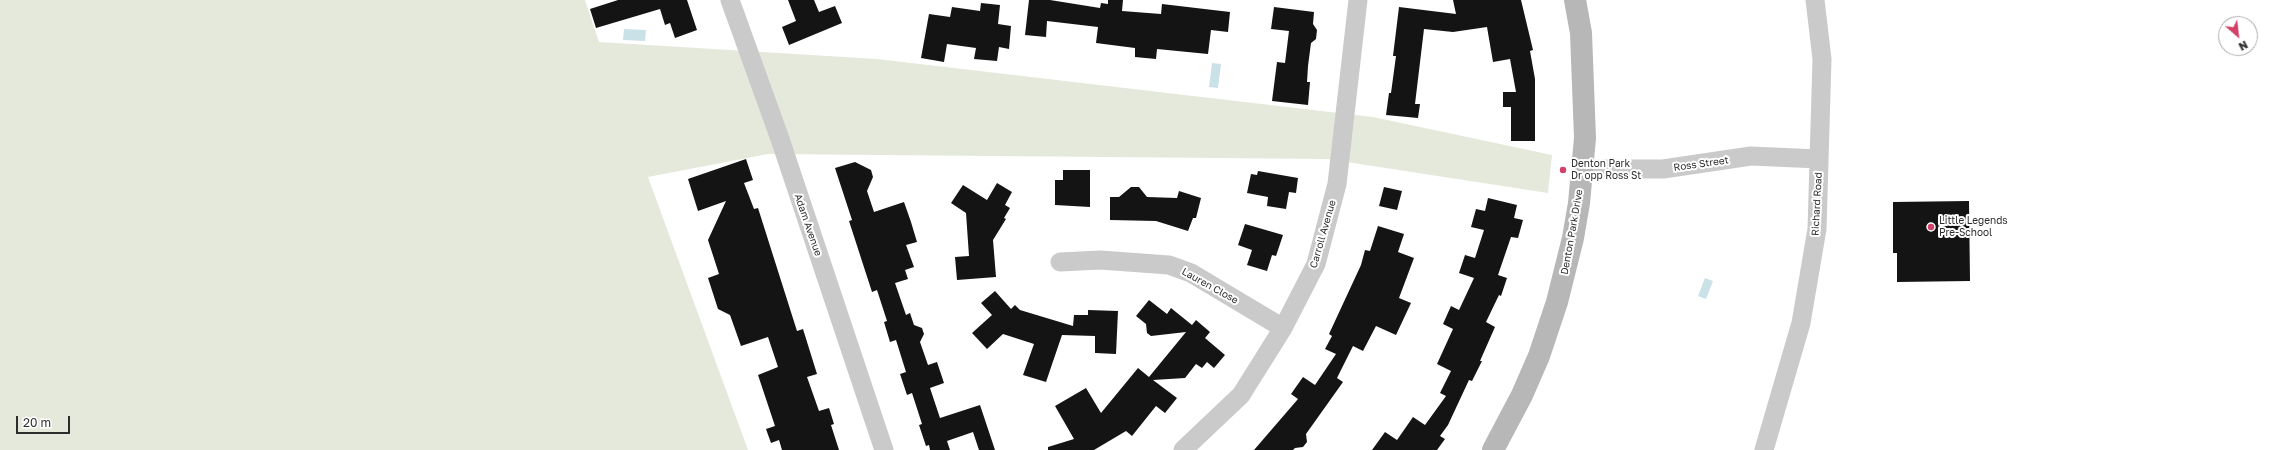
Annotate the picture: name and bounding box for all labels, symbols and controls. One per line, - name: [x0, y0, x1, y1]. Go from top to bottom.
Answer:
- north arrow: [2218, 16, 2258, 56]
- text: N: [2237, 38, 2250, 54]
- street label: Ross Street: [1673, 154, 1729, 174]
- place label: Denton Park Dr opp Ross St: [1571, 158, 1641, 182]
- marker: Denton Park Dr opp Ross St: [1558, 165, 1568, 175]
- street label: Richard Road: [1809, 172, 1825, 236]
- street label: Denton Park Drive: [1559, 188, 1585, 276]
- street label: Adam Avenue: [792, 192, 824, 258]
- street label: Carroll Avenue: [1308, 199, 1338, 269]
- place label: Little Legends Pre-School: [1939, 215, 2008, 238]
- marker: Little Legends Pre-School: [1926, 222, 1936, 232]
- street label: Lauren Close: [1180, 266, 1240, 306]
- scale bar: [18, 408, 72, 434]
- text: 20 m: [23, 415, 51, 430]

